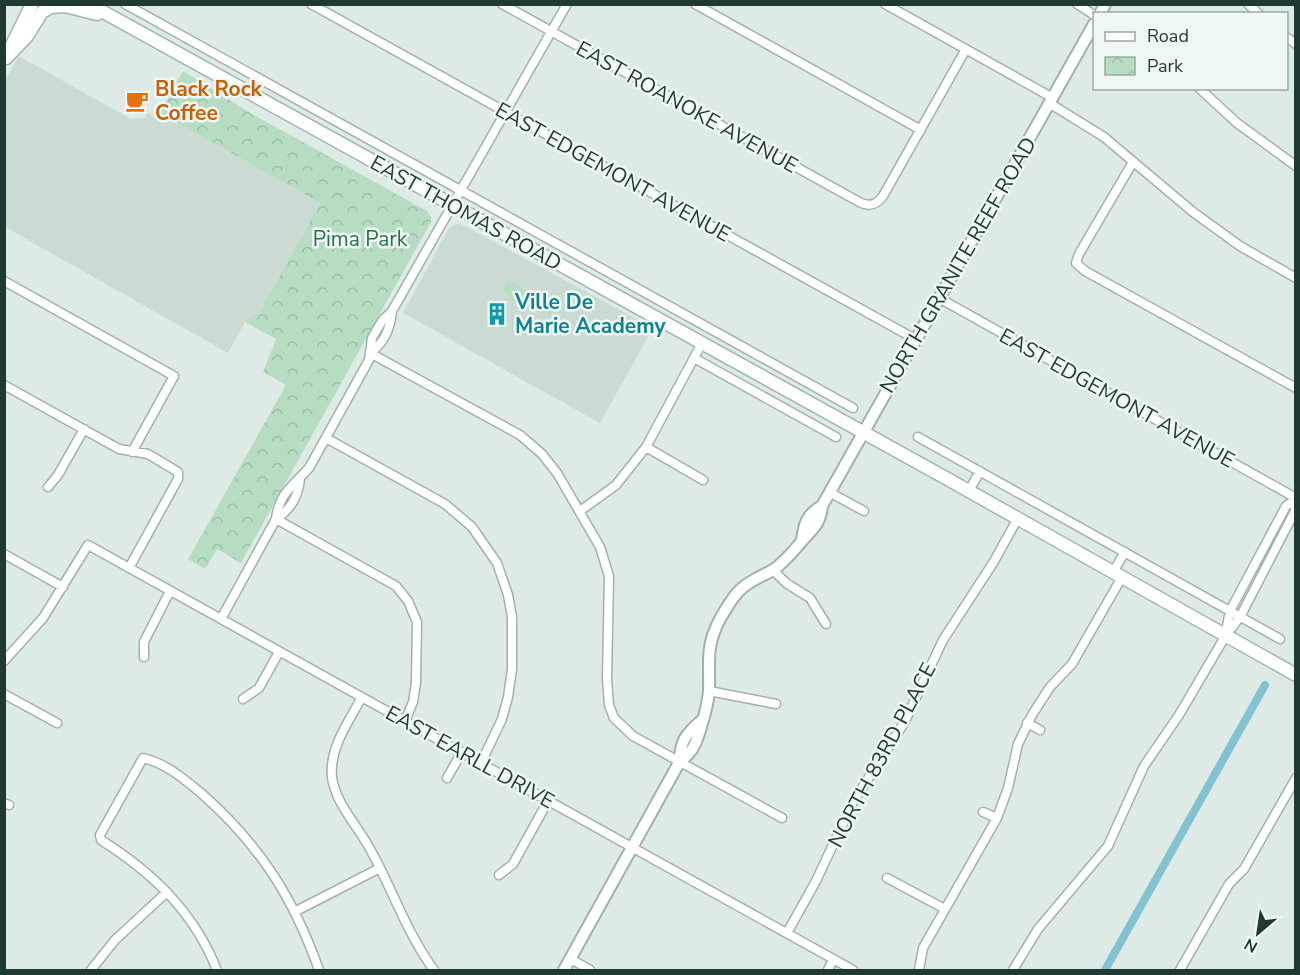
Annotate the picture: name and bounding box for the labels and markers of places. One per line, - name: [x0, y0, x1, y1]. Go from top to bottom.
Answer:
- place label: Black Rock Coffee: [155, 75, 263, 127]
- cafe icon: Black Rock Coffee: [124, 88, 150, 114]
- place label: Ville De Marie Academy: [514, 288, 667, 340]
- building icon: Ville De Marie Academy: [484, 301, 510, 327]

